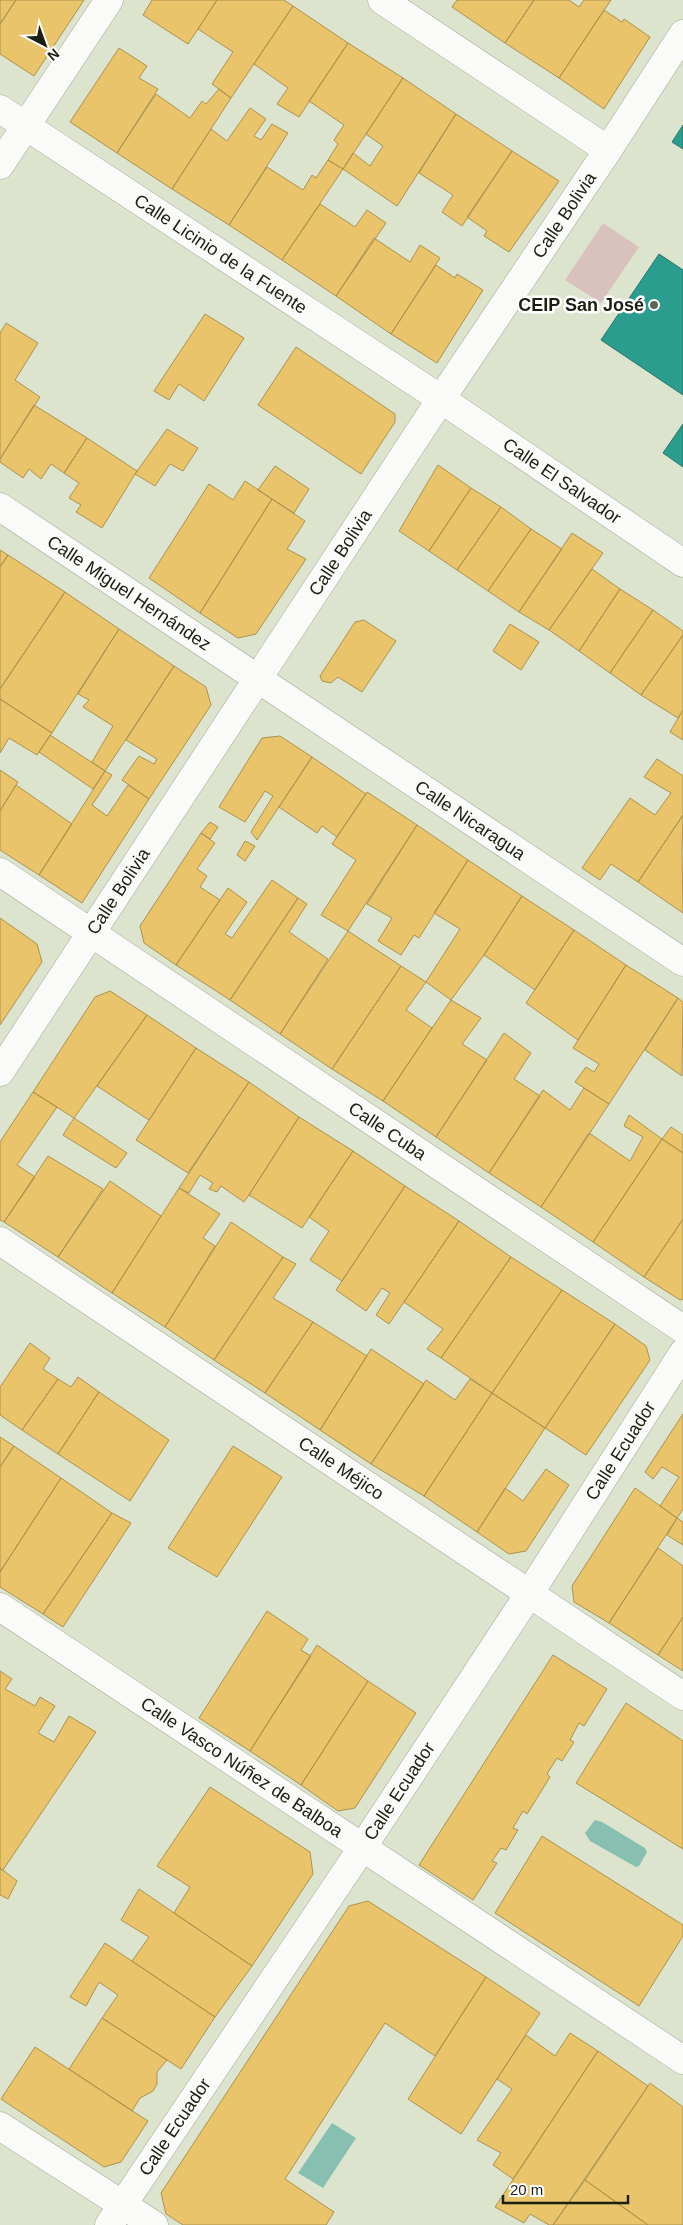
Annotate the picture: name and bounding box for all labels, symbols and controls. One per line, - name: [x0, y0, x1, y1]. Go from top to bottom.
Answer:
- north arrow: [20, 20, 70, 70]
- text: N: [44, 45, 63, 64]
- street label: Calle Bolivia: [528, 168, 601, 262]
- street label: Calle Licinio de la Fuente: [131, 190, 311, 318]
- place label: CEIP San José: [518, 295, 644, 315]
- marker: CEIP San José: [648, 299, 660, 311]
- street label: Calle El Salvador: [499, 434, 625, 528]
- street label: Calle Bolivia: [305, 505, 376, 600]
- street label: Calle Miguel Hernández: [43, 531, 215, 655]
- street label: Calle Nicaragua: [411, 776, 530, 865]
- street label: Calle Bolivia: [83, 844, 154, 938]
- street label: Calle Cuba: [345, 1098, 431, 1165]
- street label: Calle Ecuador: [582, 1398, 659, 1504]
- street label: Calle Méjico: [295, 1433, 388, 1504]
- street label: Calle Vasco Núñez de Balboa: [137, 1693, 347, 1842]
- street label: Calle Ecuador: [360, 1738, 439, 1844]
- street label: Calle Ecuador: [135, 2074, 215, 2180]
- scale bar: [503, 2172, 628, 2204]
- text: 20 m: [510, 2181, 543, 2198]

